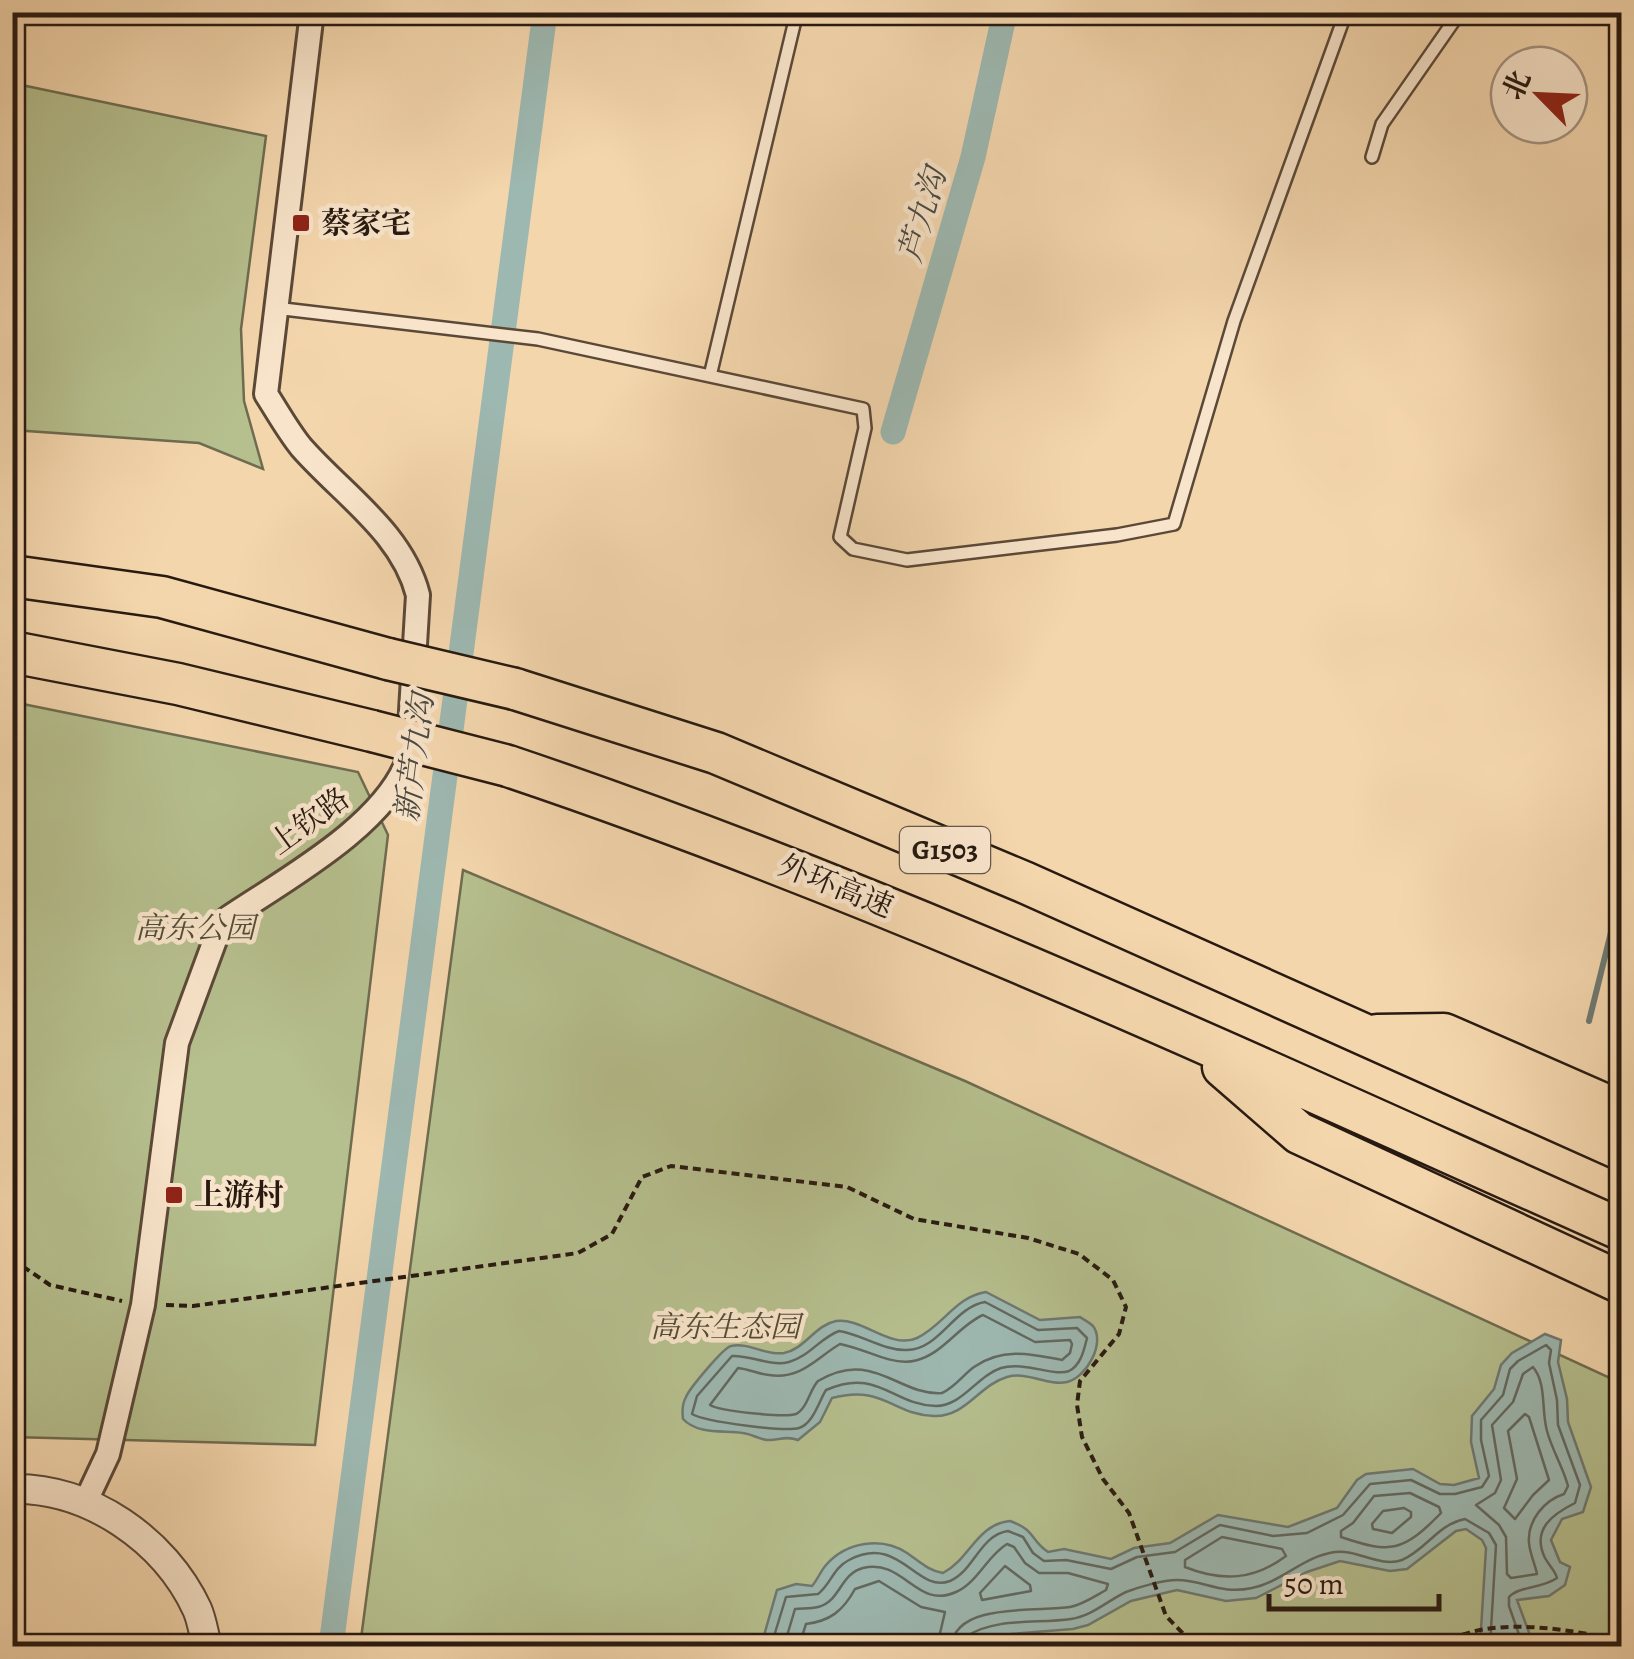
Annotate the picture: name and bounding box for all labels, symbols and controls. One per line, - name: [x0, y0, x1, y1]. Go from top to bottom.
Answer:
- north arrow: [1489, 45, 1589, 145]
- text: 北: [1494, 65, 1540, 106]
- water label: 芦九沟: [888, 158, 958, 267]
- place label: 蔡家宅: [321, 203, 411, 243]
- marker: 蔡家宅: [290, 212, 312, 234]
- water label: 新芦九沟: [384, 687, 444, 824]
- street label: 上钦路: [261, 778, 357, 864]
- road number: G1503: [900, 827, 990, 873]
- street label: 外环高速: [773, 845, 899, 927]
- park label: 高东公园: [135, 908, 259, 948]
- place label: 上游村: [194, 1175, 284, 1215]
- marker: 上游村: [163, 1184, 185, 1206]
- park label: 高东生态园: [650, 1307, 804, 1347]
- scale bar: [1269, 1549, 1439, 1611]
- text: 50 m: [1284, 1564, 1344, 1604]

